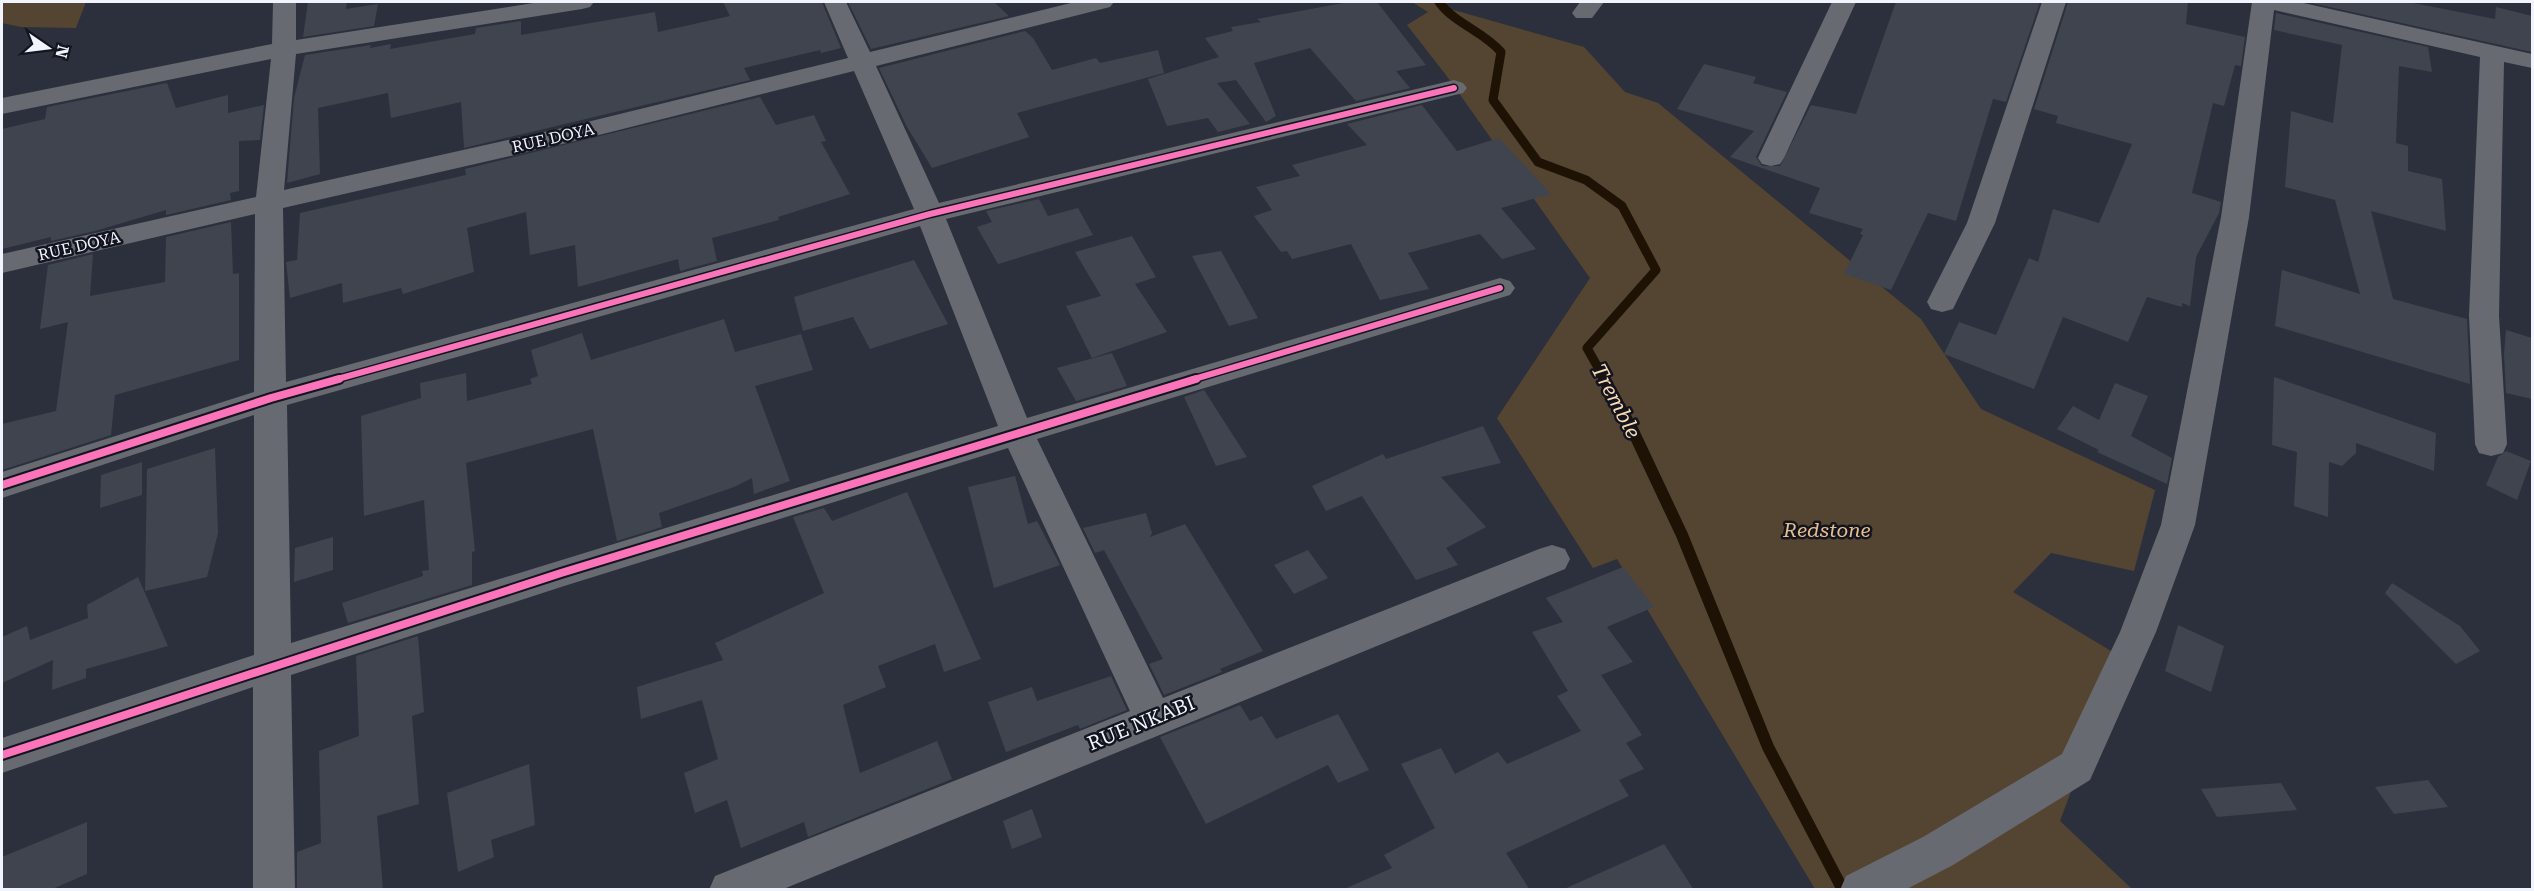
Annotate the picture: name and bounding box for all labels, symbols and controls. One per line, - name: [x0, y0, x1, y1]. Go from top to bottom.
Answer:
- north arrow: [18, 18, 78, 78]
- text: N: [51, 43, 73, 60]
- street label: RUE DOYA: [510, 119, 597, 157]
- street label: RUE DOYA: [36, 227, 123, 265]
- water label: Tremble: [1586, 360, 1646, 442]
- park label: Redstone: [1782, 518, 1871, 542]
- street label: RUE NKABI: [1084, 691, 1198, 755]

